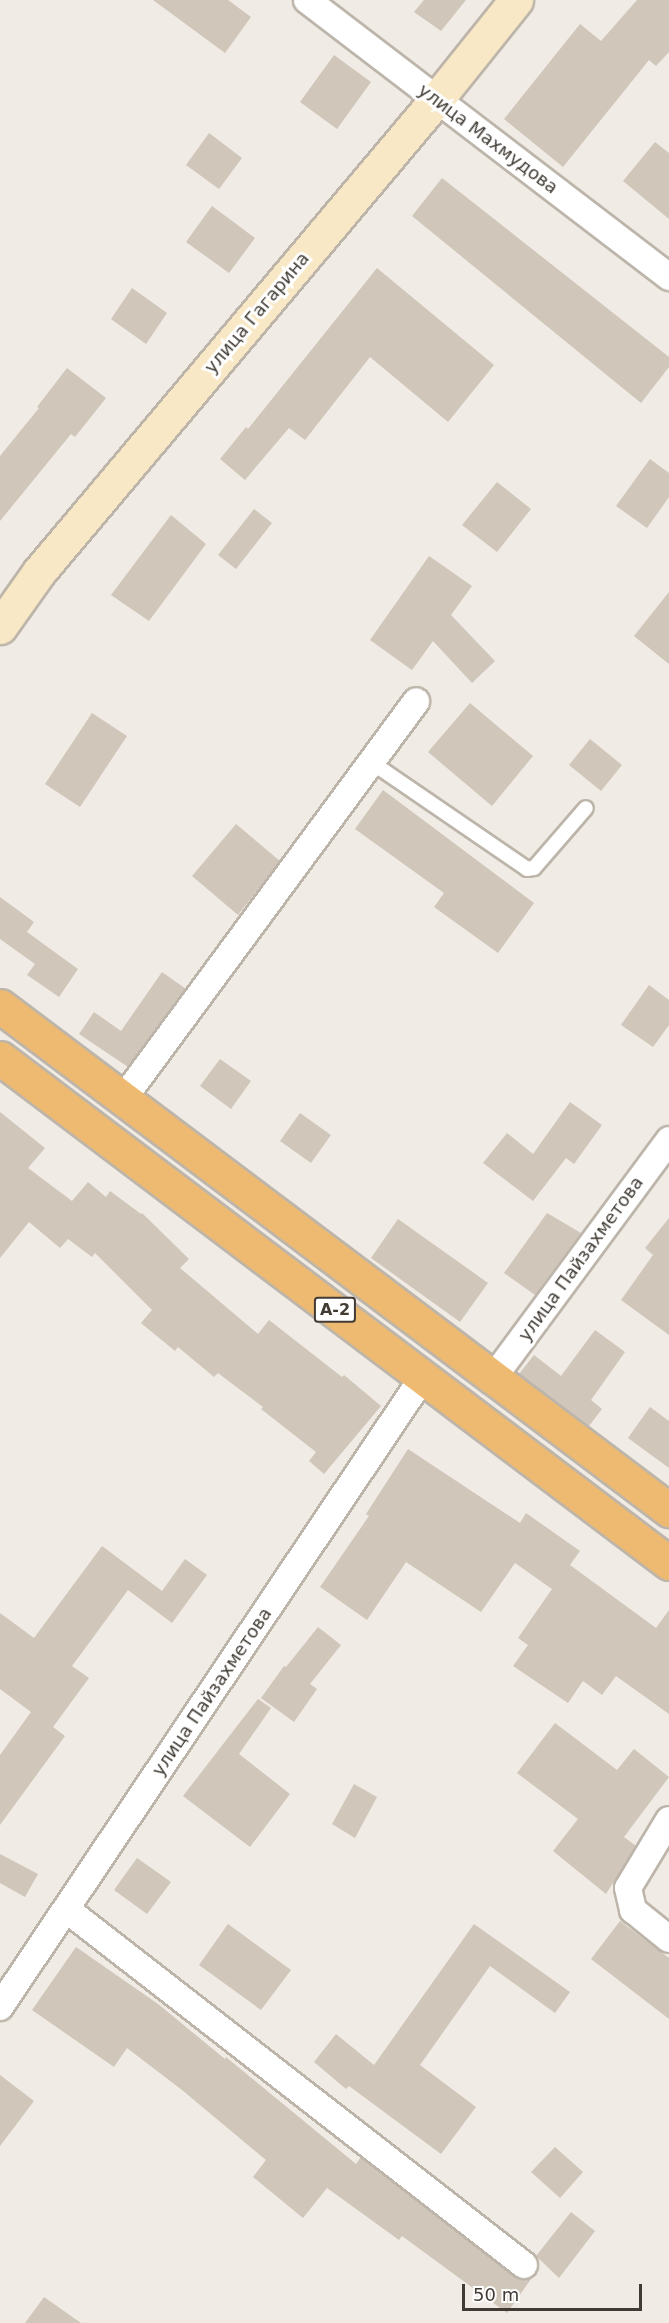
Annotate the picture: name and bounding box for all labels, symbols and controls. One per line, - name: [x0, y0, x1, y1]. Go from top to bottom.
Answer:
- street label: улица Махмудова: [414, 79, 562, 199]
- street label: улица Гагарина: [200, 248, 314, 378]
- street label: улица Пайзахметова: [514, 1172, 648, 1346]
- road number: A-2: [312, 1297, 358, 1323]
- street label: улица Пайзахметова: [148, 1604, 276, 1780]
- scale bar: [465, 2272, 645, 2310]
- text: 50 m: [473, 2284, 519, 2305]

